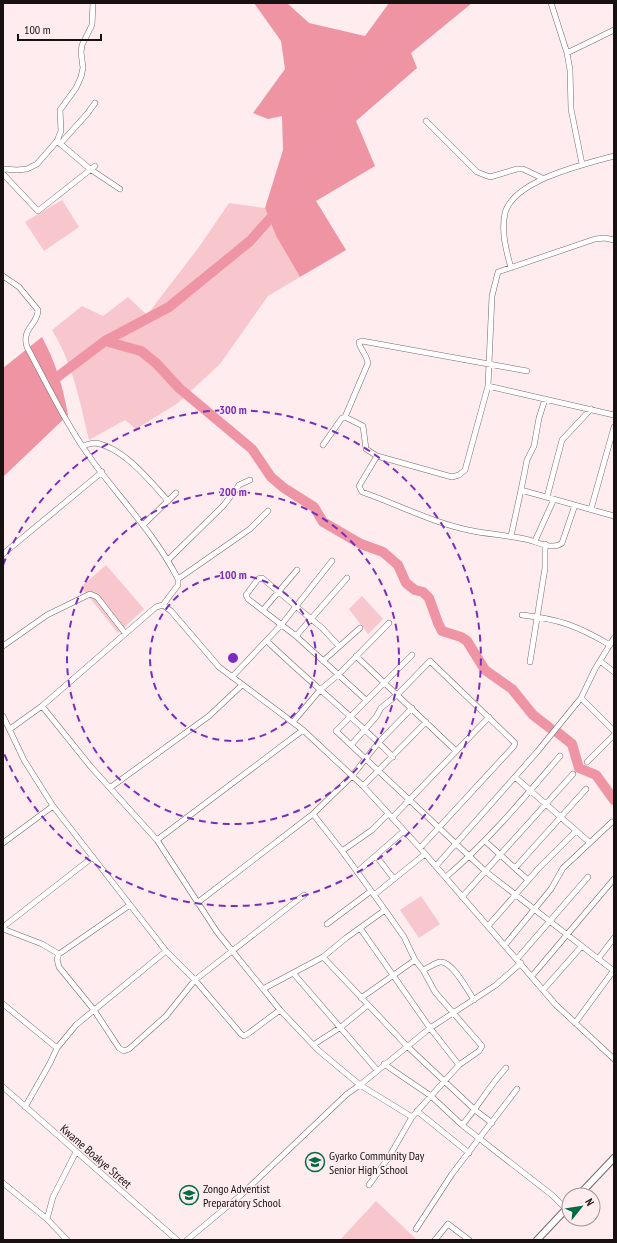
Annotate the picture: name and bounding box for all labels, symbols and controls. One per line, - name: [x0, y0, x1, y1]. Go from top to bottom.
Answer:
- scale bar: [18, 16, 101, 42]
- text: 100 m: [24, 22, 51, 37]
- text: 300 m: [219, 402, 247, 417]
- text: 200 m: [219, 484, 247, 499]
- text: 100 m: [219, 567, 247, 582]
- centre of rings: [226, 651, 240, 665]
- street label: Kwame Boakye Street: [57, 1121, 135, 1192]
- place label: Gyarko Community Day Senior High School: [329, 1148, 425, 1177]
- school or university icon: Gyarko Community Day Senior High School: [304, 1151, 326, 1173]
- place label: Zongo Adventist Preparatory School: [203, 1181, 281, 1210]
- school or university icon: Zongo Adventist Preparatory School: [178, 1184, 200, 1206]
- north arrow: [561, 1187, 601, 1227]
- text: N: [582, 1196, 597, 1208]

